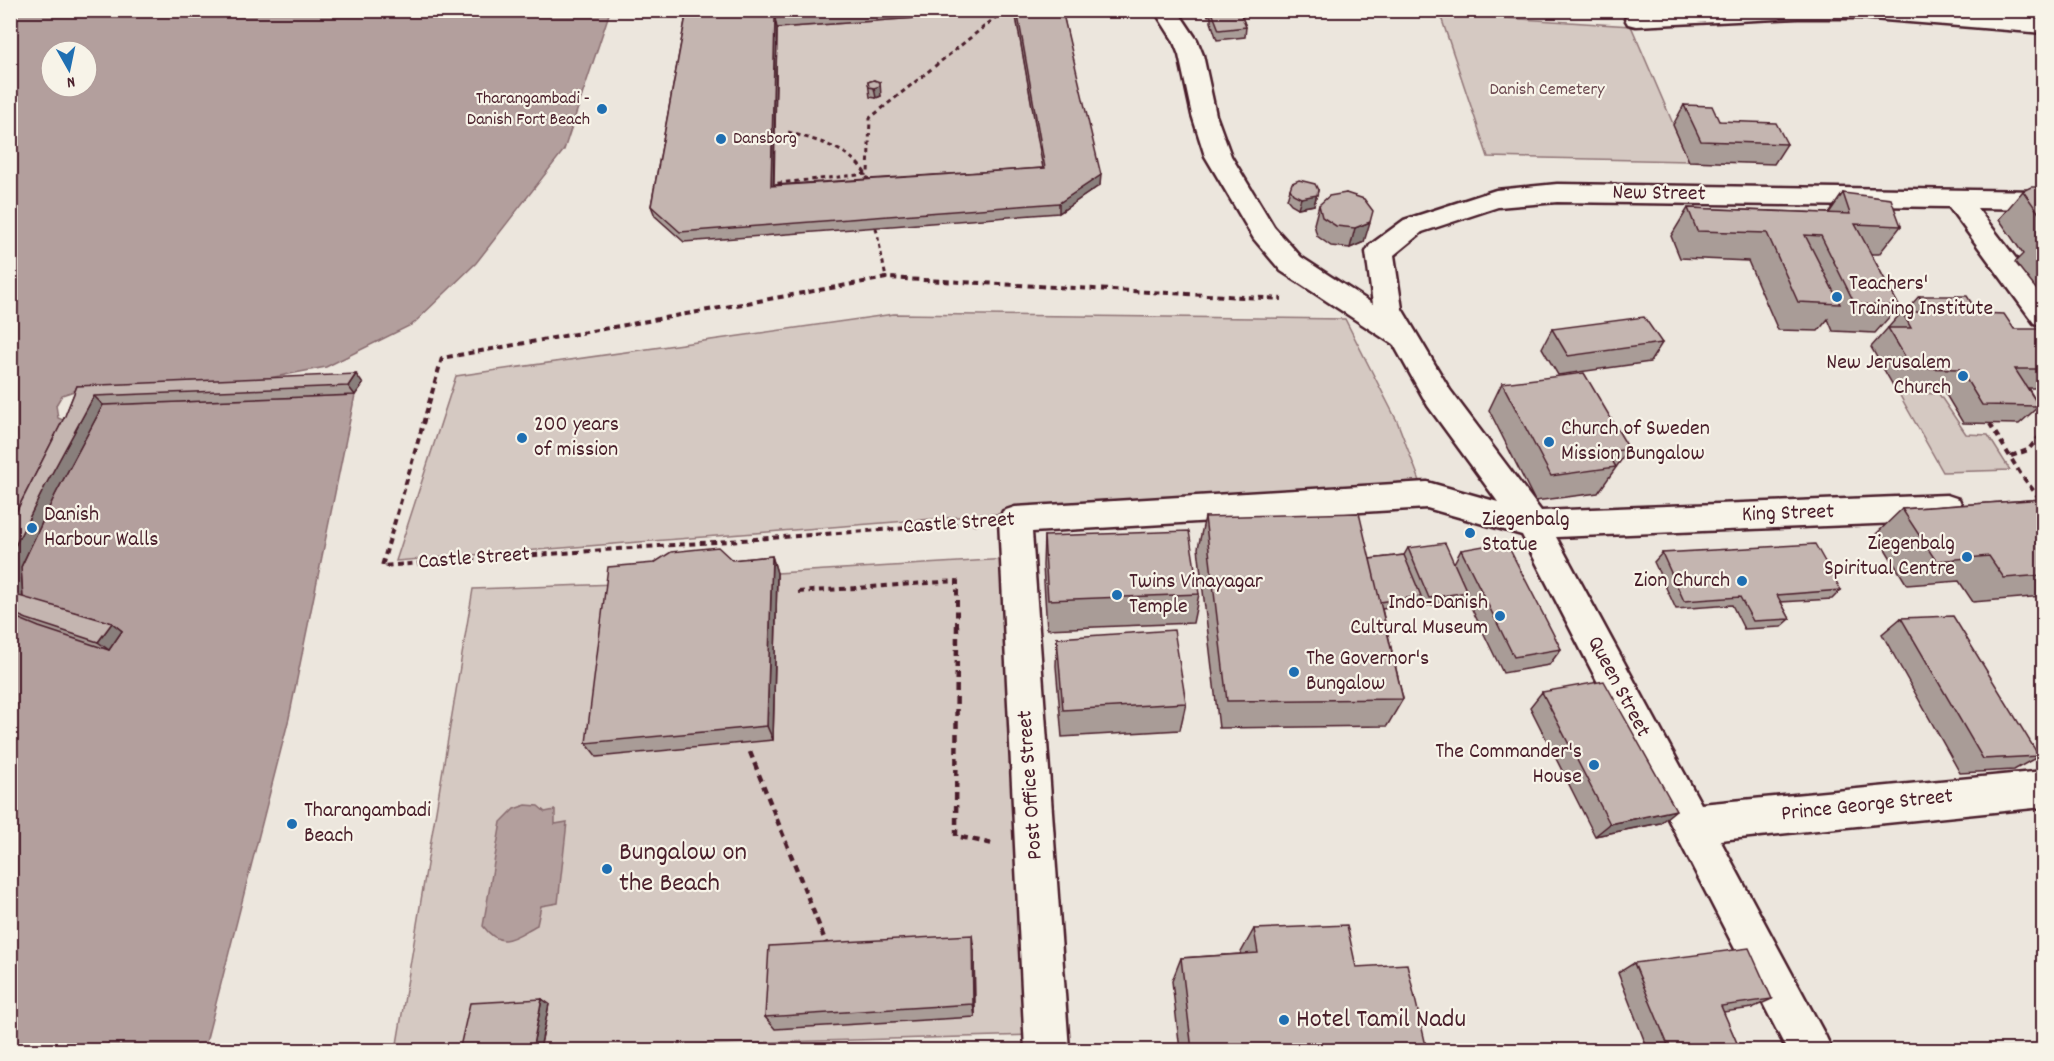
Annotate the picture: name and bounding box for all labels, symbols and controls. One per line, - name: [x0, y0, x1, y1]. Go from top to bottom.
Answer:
- north arrow: [39, 39, 99, 99]
- text: N: [65, 69, 77, 93]
- park label: Danish Cemetery: [1490, 78, 1605, 103]
- place label: Tharangambadi - Danish Fort Beach: [467, 87, 590, 133]
- marker: Tharangambadi - Danish Fort Beach: [595, 102, 609, 116]
- place label: Dansborg: [733, 127, 797, 152]
- marker: Dansborg: [714, 132, 728, 146]
- street label: New Street: [1612, 178, 1706, 210]
- place label: Teachers' Training Institute: [1849, 269, 1993, 325]
- marker: Teachers' Training Institute: [1830, 290, 1844, 304]
- place label: New Jerusalem Church: [1826, 348, 1951, 404]
- marker: New Jerusalem Church: [1956, 369, 1970, 383]
- place label: 200 years of mission: [534, 410, 619, 466]
- place label: Church of Sweden Mission Bungalow: [1561, 414, 1710, 470]
- marker: 200 years of mission: [515, 431, 529, 445]
- marker: Church of Sweden Mission Bungalow: [1542, 435, 1556, 449]
- street label: King Street: [1741, 497, 1835, 531]
- place label: Danish Harbour Walls: [44, 500, 158, 556]
- street label: Castle Street: [902, 505, 1016, 543]
- place label: Ziegenbalg Statue: [1482, 505, 1570, 561]
- marker: Danish Harbour Walls: [25, 521, 39, 535]
- marker: Ziegenbalg Statue: [1463, 526, 1477, 540]
- place label: Ziegenbalg Spiritual Centre: [1824, 529, 1955, 585]
- street label: Castle Street: [417, 540, 531, 578]
- marker: Ziegenbalg Spiritual Centre: [1960, 550, 1974, 564]
- place label: Zion Church: [1634, 566, 1730, 597]
- place label: Twins Vinayagar Temple: [1129, 567, 1264, 623]
- marker: Zion Church: [1735, 574, 1749, 588]
- marker: Twins Vinayagar Temple: [1110, 588, 1124, 602]
- place label: Indo-Danish Cultural Museum: [1350, 588, 1488, 644]
- marker: Indo-Danish Cultural Museum: [1493, 609, 1507, 623]
- street label: Queen Street: [1578, 631, 1658, 743]
- place label: The Governor's Bungalow: [1306, 644, 1429, 700]
- marker: The Governor's Bungalow: [1287, 665, 1301, 679]
- street label: Post Office Street: [1010, 709, 1052, 861]
- place label: The Commander's House: [1435, 737, 1582, 793]
- marker: The Commander's House: [1587, 758, 1601, 772]
- street label: Prince George Street: [1780, 782, 1954, 830]
- place label: Tharangambadi Beach: [304, 796, 431, 852]
- marker: Tharangambadi Beach: [285, 817, 299, 831]
- place label: Bungalow on the Beach: [619, 834, 747, 904]
- marker: Bungalow on the Beach: [600, 862, 614, 876]
- place label: Hotel Tamil Nadu: [1296, 1001, 1466, 1040]
- marker: Hotel Tamil Nadu: [1277, 1013, 1291, 1027]

